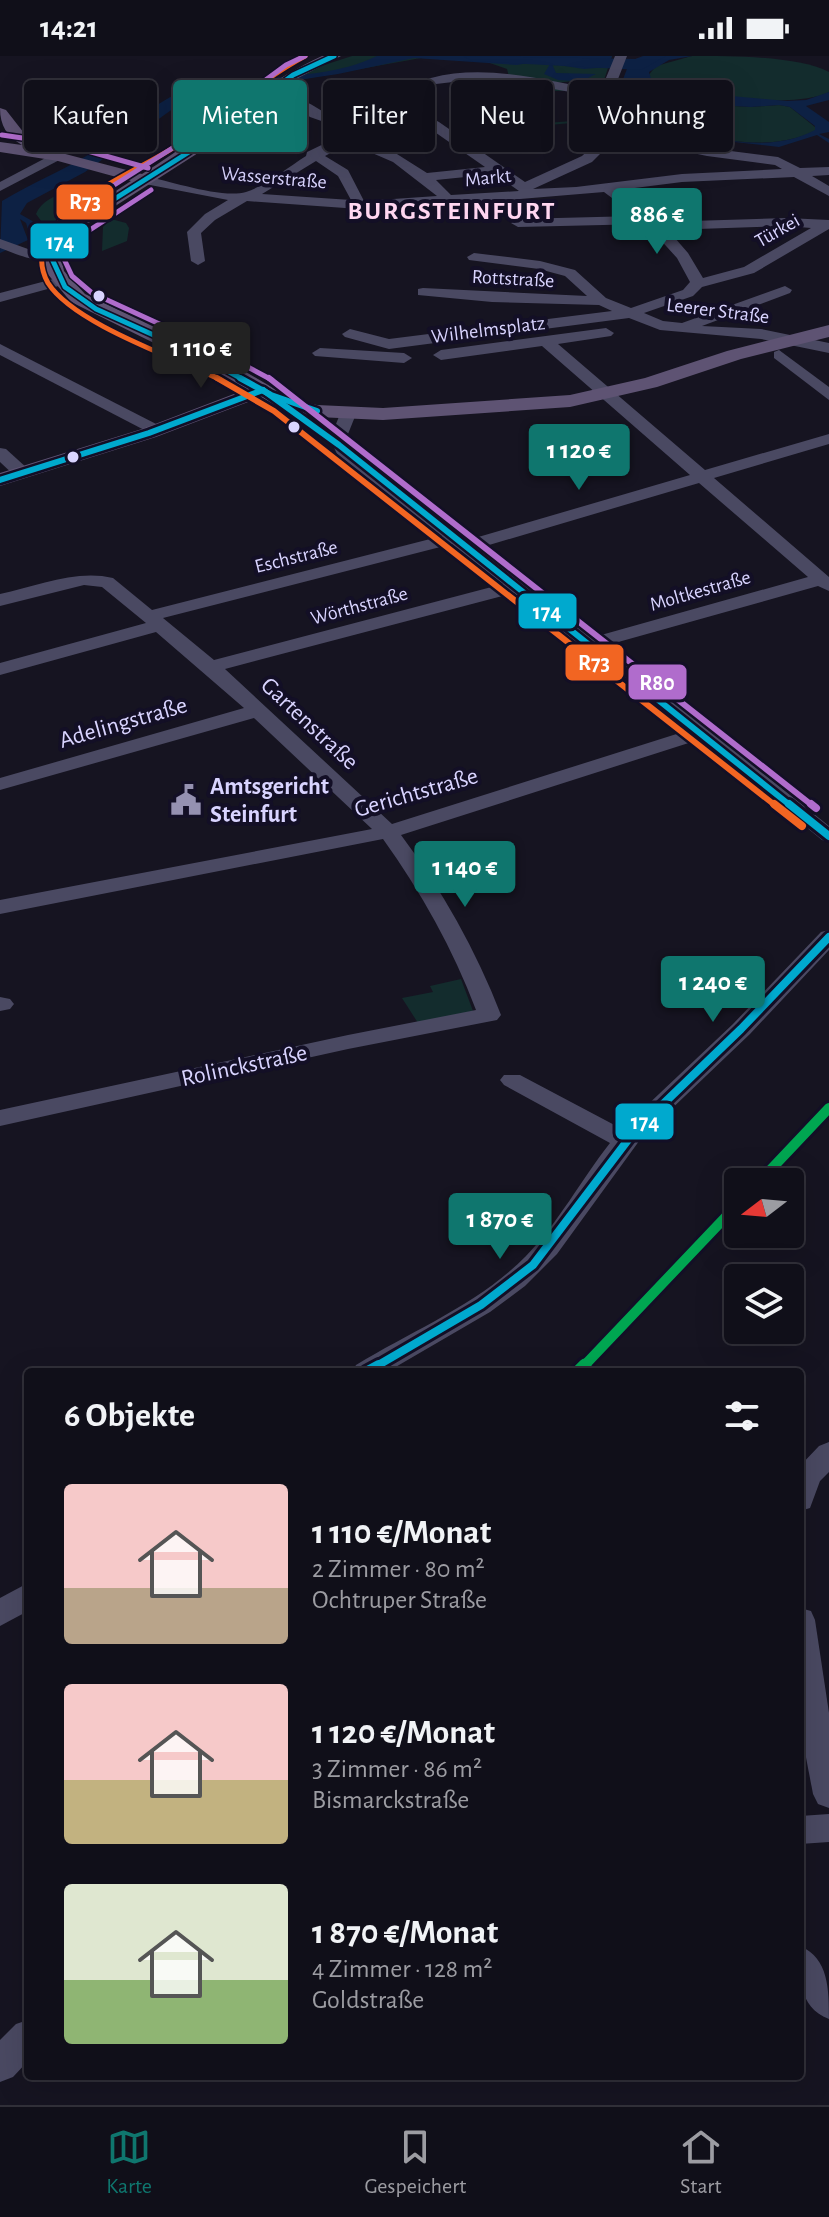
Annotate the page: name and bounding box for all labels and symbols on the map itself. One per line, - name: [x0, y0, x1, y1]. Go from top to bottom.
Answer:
- street label: Wasserstraße: [220, 163, 328, 193]
- street label: Markt: [464, 166, 513, 190]
- line badge: R73: [55, 183, 115, 221]
- pin: 886 €: [601, 188, 713, 256]
- text: R73: [69, 191, 101, 213]
- district label: BURGSTEINFURT: [347, 198, 557, 224]
- street label: Türkei: [752, 210, 803, 251]
- line badge: 174: [29, 222, 90, 260]
- text: 174: [46, 231, 74, 253]
- street label: Rottstraße: [471, 267, 555, 291]
- unlabelled marker: [91, 288, 107, 304]
- street label: Leerer Straße: [665, 295, 770, 327]
- street label: Wilhelmsplatz: [430, 313, 546, 347]
- pin: 1 110 €: [127, 322, 275, 390]
- unlabelled marker: [286, 419, 302, 435]
- pin: 1 120 €: [505, 424, 653, 492]
- unlabelled marker: [65, 449, 81, 465]
- street label: Eschstraße: [253, 537, 340, 577]
- street label: Moltkestraße: [647, 567, 753, 615]
- street label: Wörthstraße: [309, 583, 410, 628]
- line badge: 174: [517, 592, 578, 630]
- text: 174: [533, 601, 561, 623]
- line badge: R73: [564, 643, 625, 682]
- text: R73: [578, 652, 610, 674]
- line badge: R80: [627, 663, 688, 701]
- text: R80: [639, 672, 675, 694]
- street label: Gartenstraße: [256, 673, 362, 774]
- street label: Adelingstraße: [56, 693, 190, 753]
- street label: Gerichtstraße: [352, 764, 481, 822]
- place label: Amtsgericht Steinfurt: [210, 775, 329, 827]
- public building icon: Amtsgericht Steinfurt: [169, 783, 203, 817]
- pin: 1 140 €: [391, 841, 539, 909]
- pin: 1 240 €: [639, 956, 787, 1024]
- street label: Rolinckstraße: [179, 1041, 309, 1091]
- line badge: 174: [614, 1102, 675, 1141]
- text: 174: [631, 1111, 659, 1133]
- north arrow: [724, 1168, 804, 1248]
- pin: 1 870 €: [426, 1193, 574, 1261]

